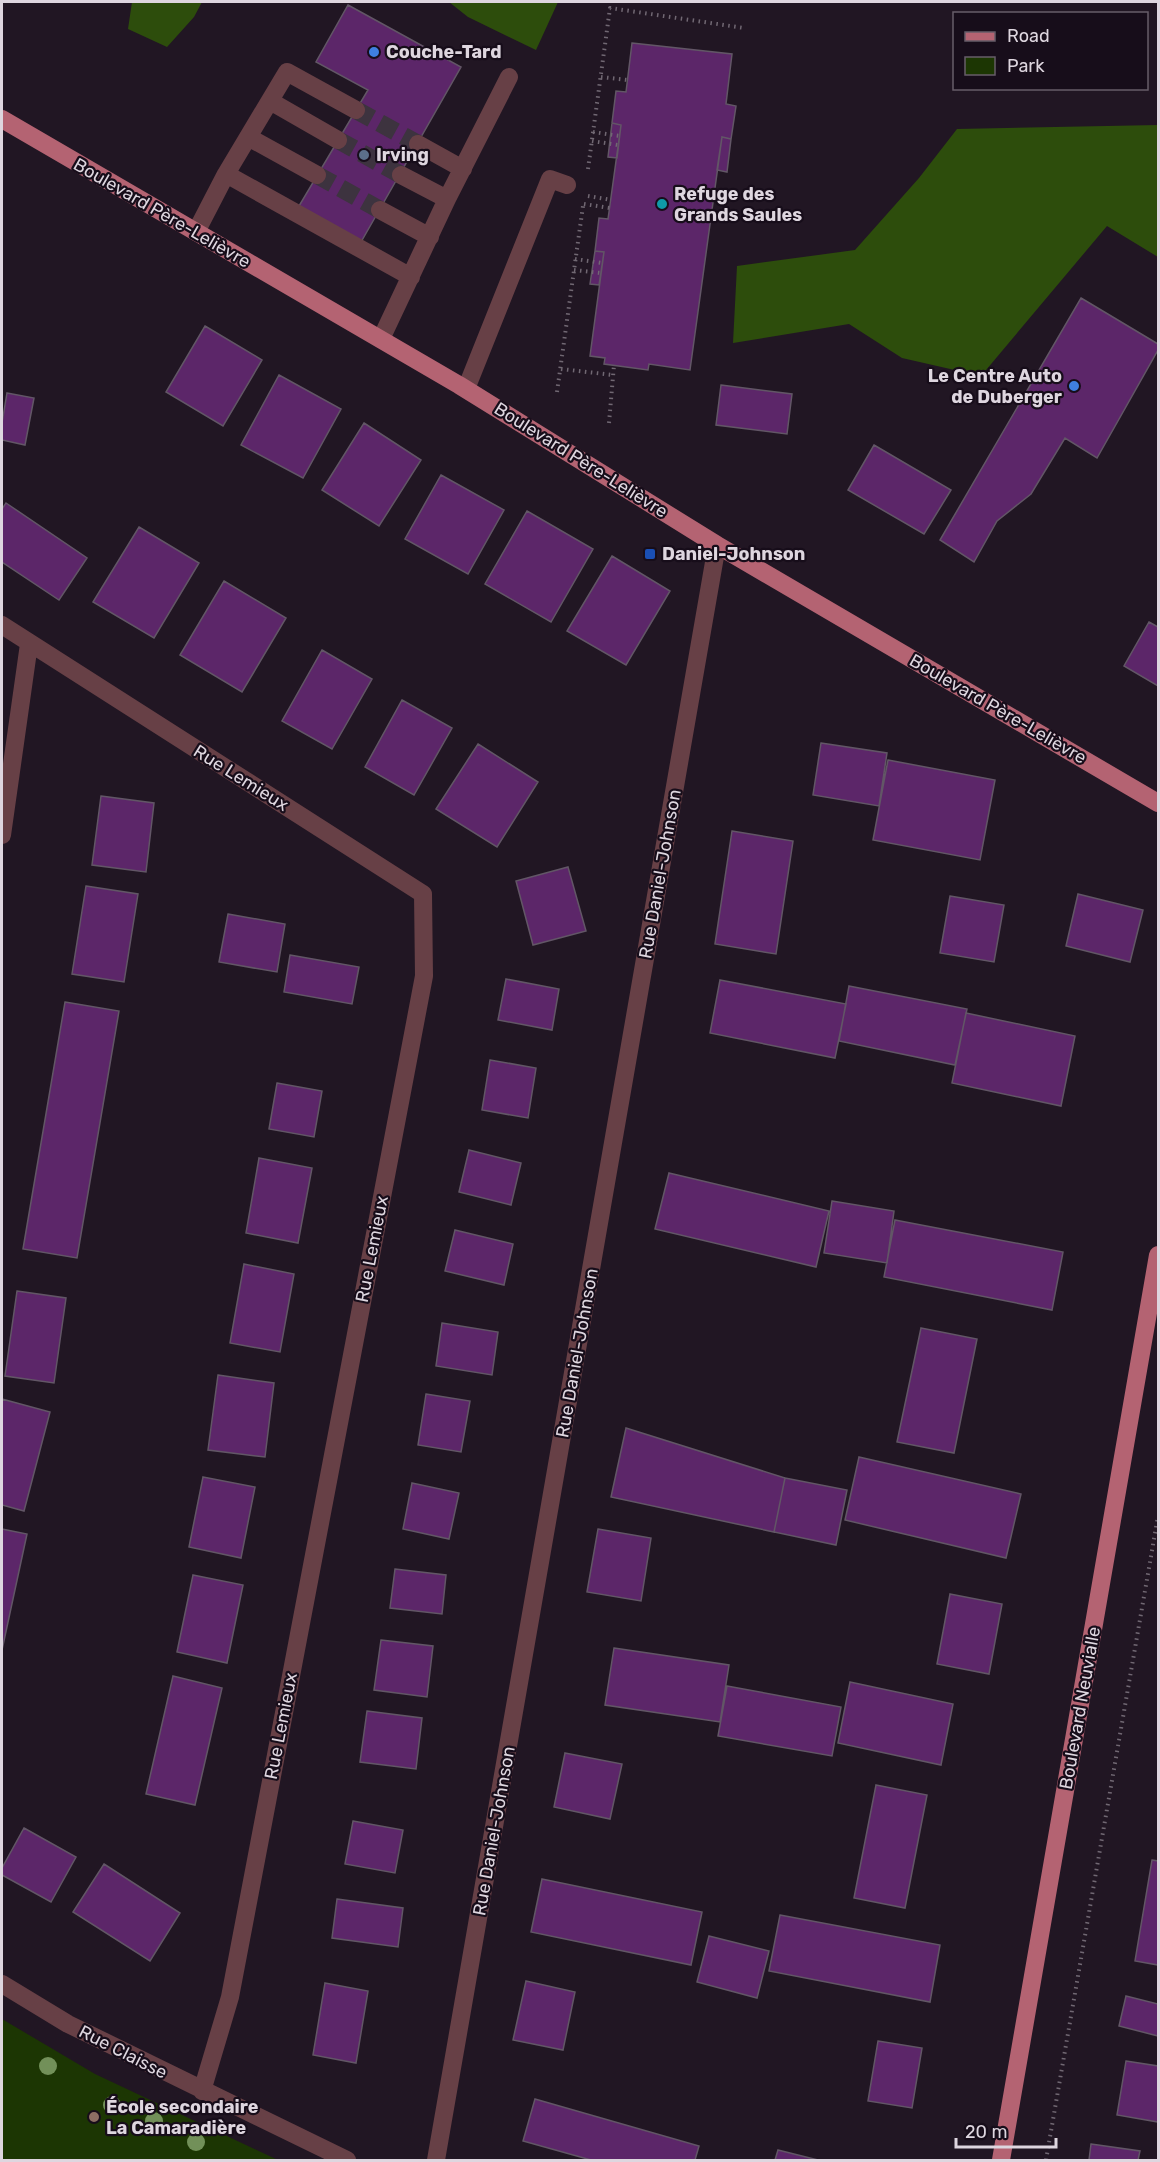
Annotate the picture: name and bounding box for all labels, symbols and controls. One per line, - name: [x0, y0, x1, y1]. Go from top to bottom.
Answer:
- legend: [953, 12, 1148, 90]
- text: Road: [1007, 25, 1050, 47]
- place label: Couche-Tard: [386, 41, 502, 63]
- marker: Couche-Tard: [367, 45, 381, 59]
- text: Park: [1007, 55, 1045, 77]
- place label: Irving: [376, 144, 429, 166]
- marker: Irving: [357, 148, 371, 162]
- street label: Boulevard Père-Lelièvre: [70, 153, 254, 273]
- place label: Refuge des Grands Saules: [674, 183, 802, 226]
- marker: Refuge des Grands Saules: [655, 197, 669, 211]
- place label: Le Centre Auto de Duberger: [928, 365, 1062, 408]
- marker: Le Centre Auto de Duberger: [1067, 379, 1081, 393]
- street label: Boulevard Père-Lelièvre: [490, 397, 672, 523]
- place label: Daniel-Johnson: [662, 543, 805, 565]
- marker: Daniel-Johnson: [643, 547, 657, 561]
- street label: Boulevard Père-Lelièvre: [906, 649, 1090, 769]
- street label: Rue Lemieux: [189, 740, 293, 816]
- street label: Rue Daniel-Johnson: [634, 788, 686, 960]
- street label: Rue Lemieux: [351, 1194, 393, 1304]
- street label: Rue Daniel-Johnson: [551, 1267, 603, 1439]
- street label: Boulevard Neuvialle: [1055, 1625, 1105, 1791]
- street label: Rue Lemieux: [260, 1671, 302, 1781]
- street label: Rue Daniel-Johnson: [468, 1745, 520, 1917]
- street label: Rue Claisse: [75, 2020, 171, 2084]
- place label: École secondaire La Camaradière: [106, 2096, 259, 2139]
- marker: École secondaire La Camaradière: [87, 2110, 101, 2124]
- scale bar: [956, 2111, 1056, 2149]
- text: 20 m: [965, 2121, 1007, 2143]

